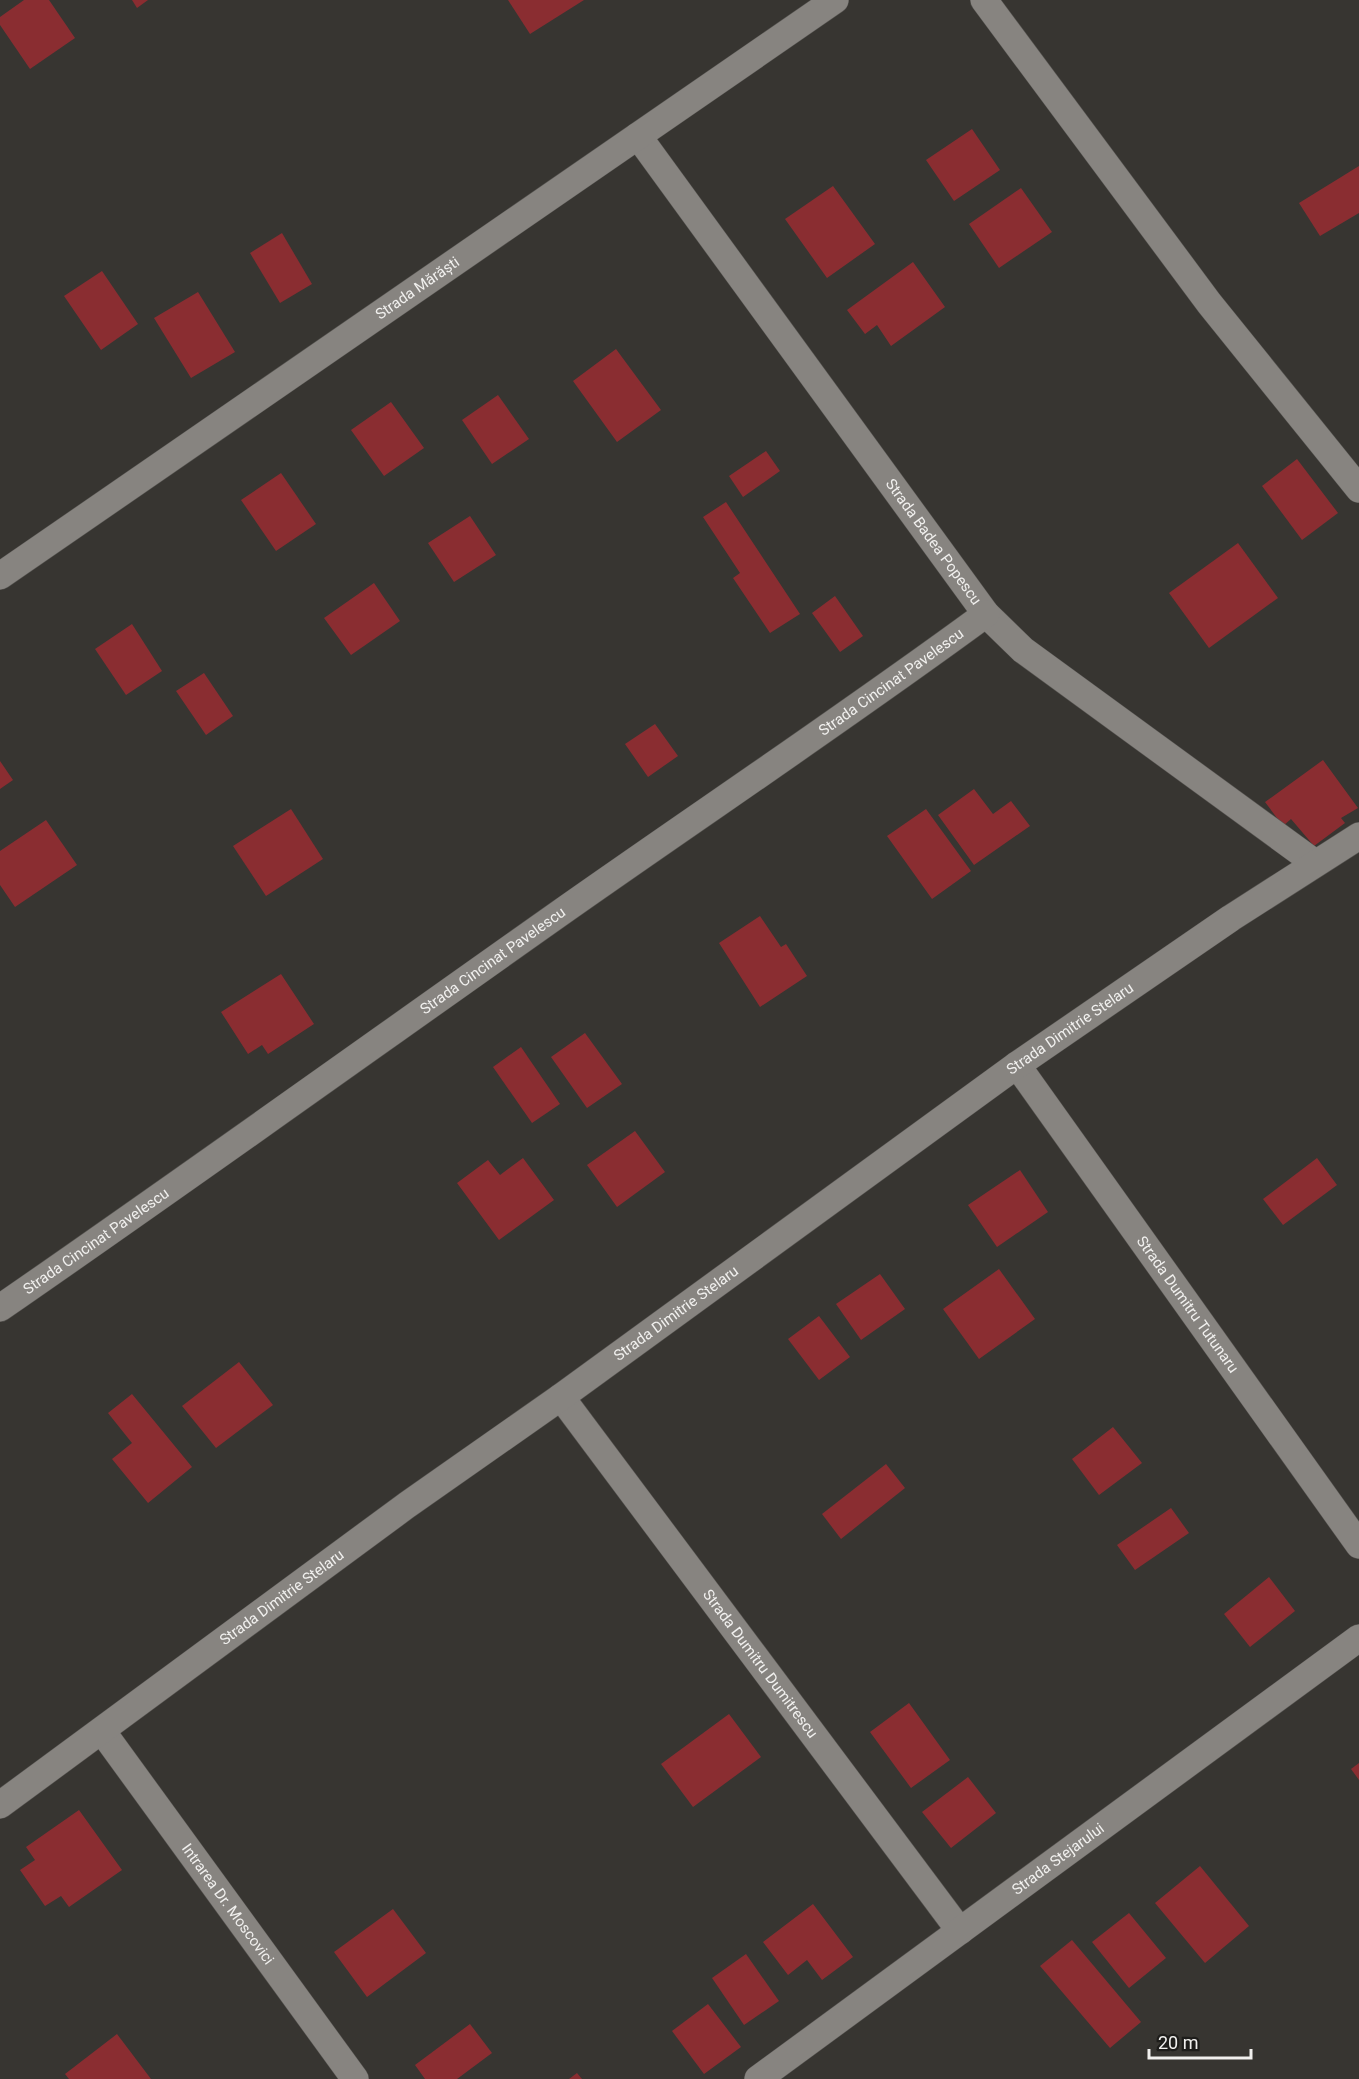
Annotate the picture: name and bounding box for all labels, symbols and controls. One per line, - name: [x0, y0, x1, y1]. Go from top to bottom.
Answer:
- street label: Strada Mărăști: [372, 253, 463, 323]
- street label: Strada Badea Popescu: [882, 475, 985, 608]
- street label: Strada Cincinat Pavelescu: [815, 624, 967, 740]
- street label: Strada Cincinat Pavelescu: [417, 903, 569, 1018]
- street label: Strada Dimitrie Stelaru: [1003, 979, 1137, 1079]
- street label: Strada Cincinat Pavelescu: [20, 1184, 172, 1298]
- street label: Strada Dumitru Tutunaru: [1133, 1233, 1242, 1376]
- street label: Strada Dimitrie Stelaru: [610, 1262, 742, 1365]
- street label: Strada Dimitrie Stelaru: [216, 1546, 347, 1649]
- street label: Strada Dumitru Dumitrescu: [699, 1586, 822, 1742]
- street label: Strada Stejarului: [1008, 1819, 1107, 1899]
- street label: Intrarea Dr. Moscovici: [178, 1840, 278, 1968]
- scale bar: [1149, 2022, 1251, 2060]
- text: 20 m: [1158, 2032, 1198, 2053]

